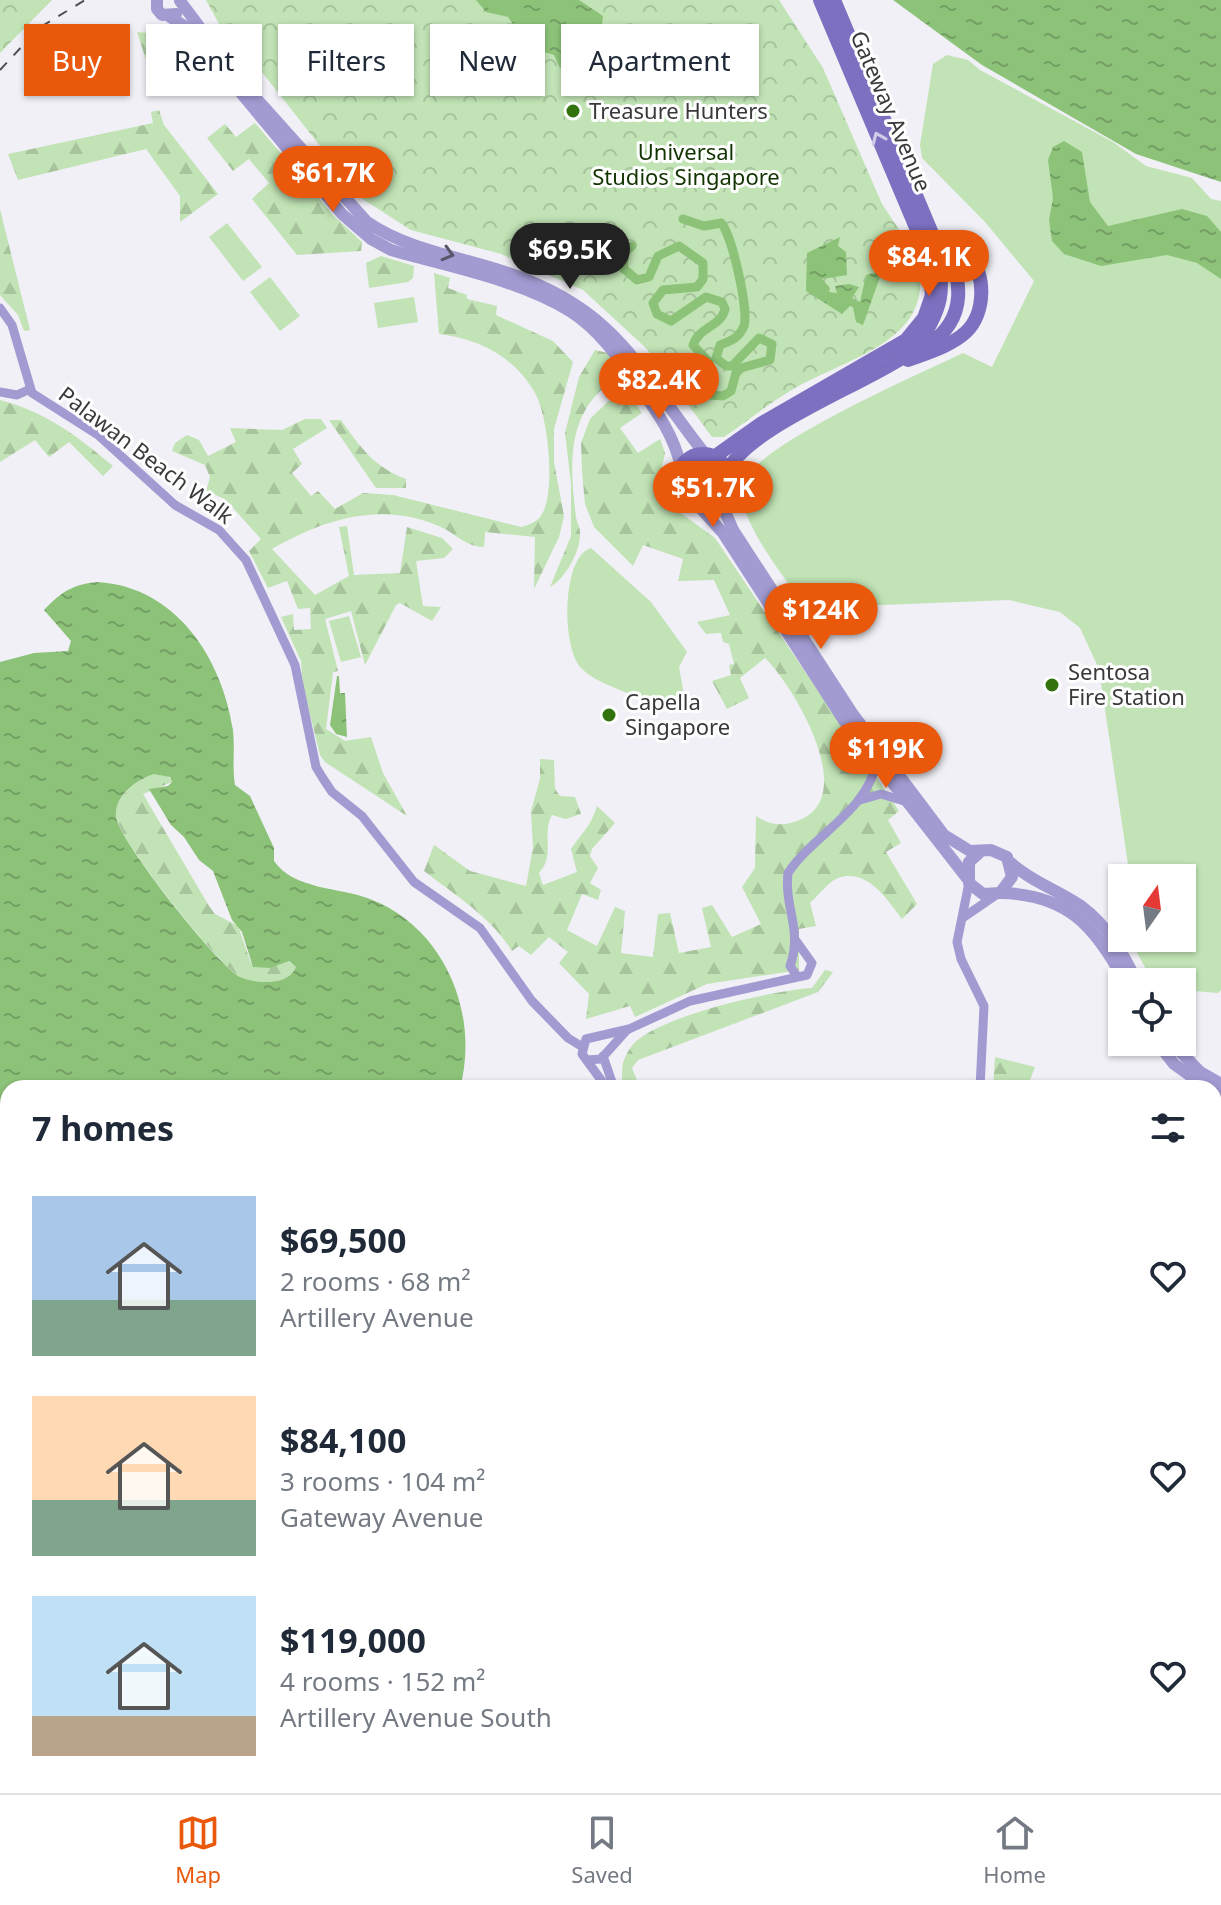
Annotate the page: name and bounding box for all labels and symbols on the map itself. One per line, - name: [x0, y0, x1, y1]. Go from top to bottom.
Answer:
- street label: Gateway Avenue: [844, 26, 939, 196]
- place label: Treasure Hunters: [589, 95, 768, 125]
- marker: Treasure Hunters: [564, 102, 582, 120]
- one-way arrow: [871, 132, 887, 146]
- park label: Universal Studios Singapore: [592, 136, 780, 191]
- pin: $61.7K: [268, 146, 398, 214]
- pin: $69.5K: [505, 223, 635, 291]
- pin: $84.1K: [864, 230, 994, 298]
- one-way arrow: [440, 244, 454, 261]
- pin: $82.4K: [594, 353, 724, 421]
- street label: Palawan Beach Walk: [53, 379, 240, 530]
- pin: $51.7K: [648, 461, 778, 529]
- pin: $124K: [765, 583, 877, 651]
- place label: Sentosa Fire Station: [1068, 656, 1185, 711]
- marker: Sentosa Fire Station: [1043, 676, 1061, 694]
- place label: Capella Singapore: [625, 686, 730, 741]
- marker: Capella Singapore: [600, 706, 618, 724]
- pin: $119K: [830, 722, 942, 790]
- north arrow: [1108, 864, 1196, 952]

